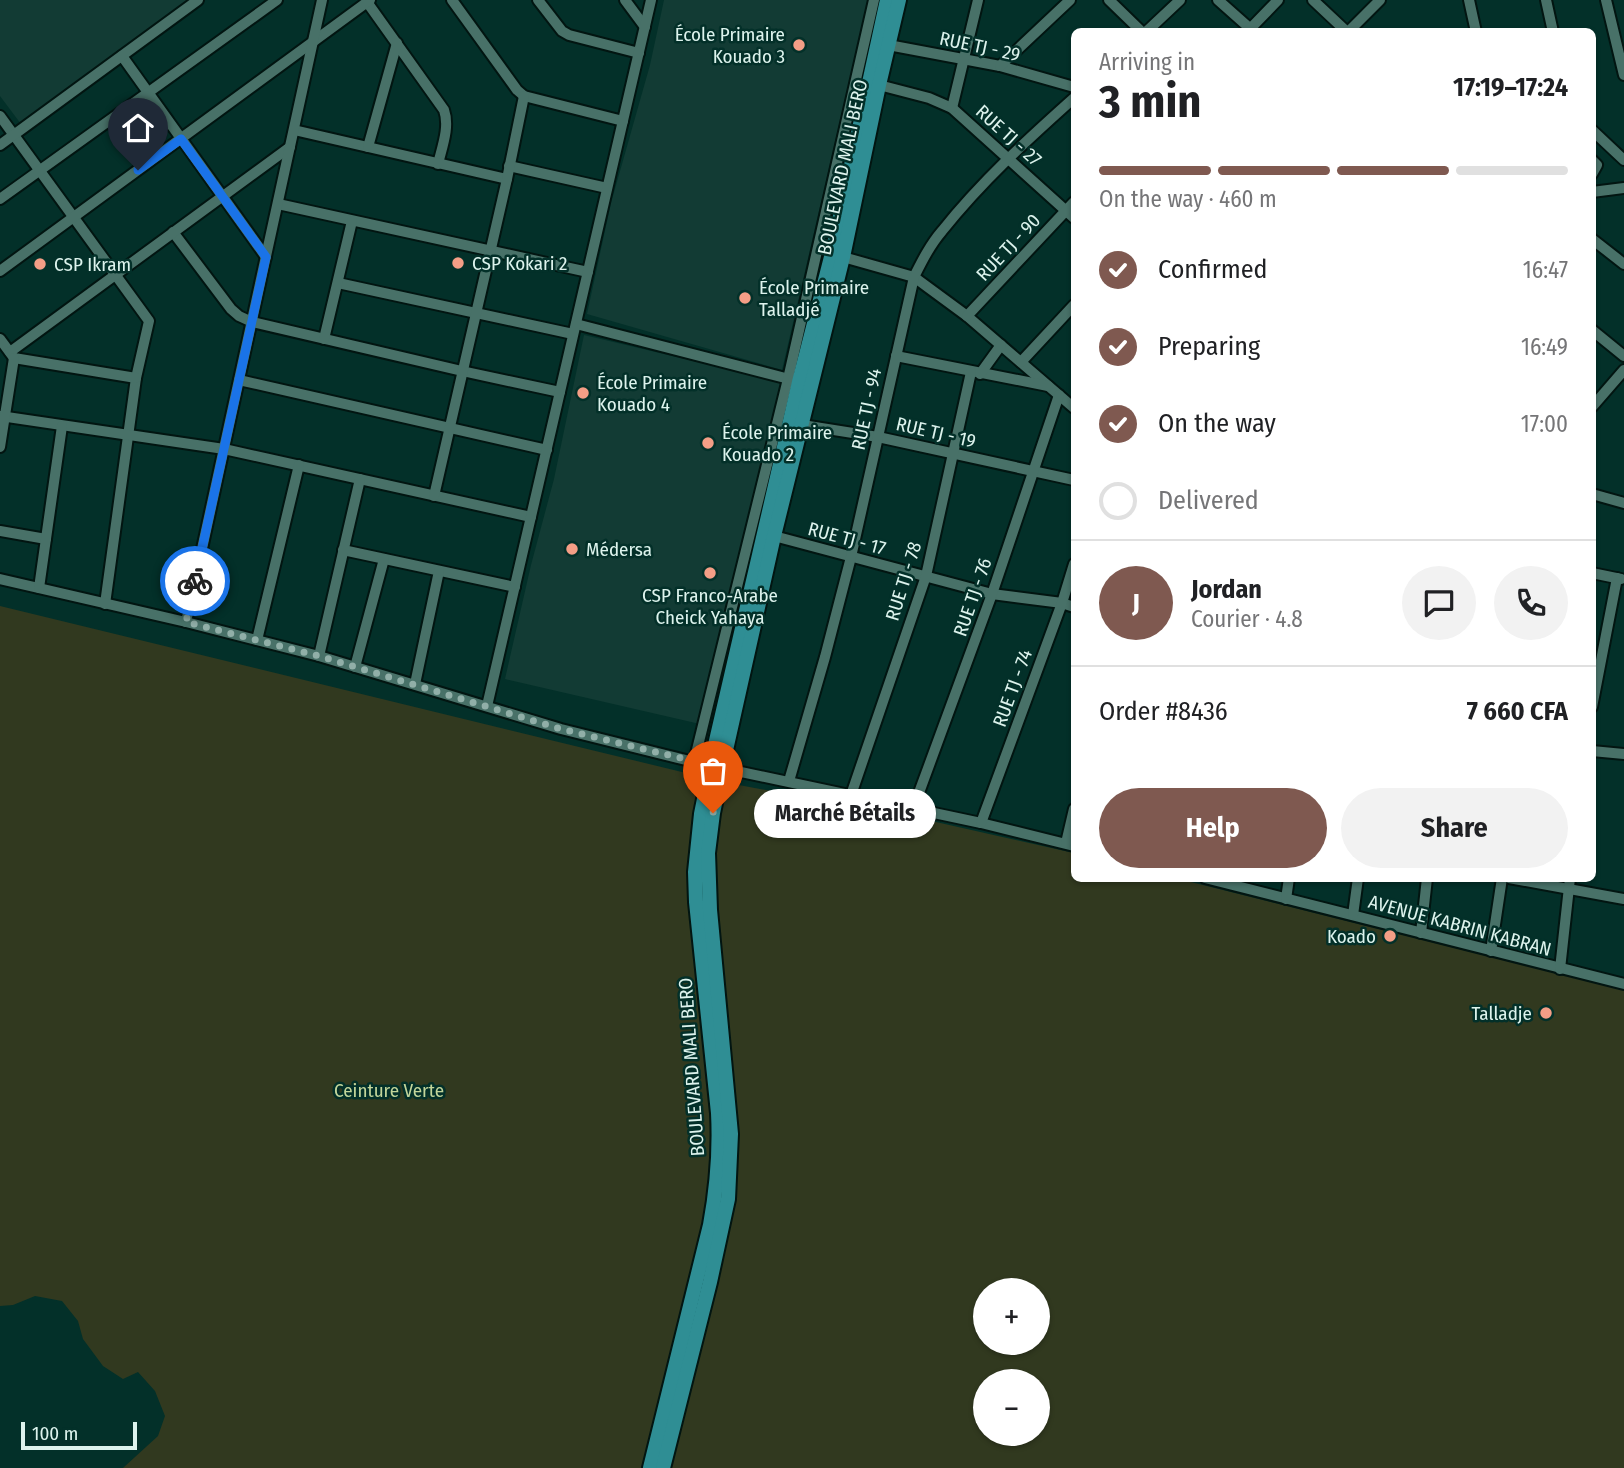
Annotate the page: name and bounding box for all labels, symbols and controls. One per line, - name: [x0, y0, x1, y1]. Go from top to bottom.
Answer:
- place label: École Primaire Kouado 3: [675, 23, 785, 68]
- street label: RUE TJ - 29: [937, 27, 1022, 66]
- marker: École Primaire Kouado 3: [791, 37, 807, 53]
- text: Arriving in: [1099, 48, 1195, 76]
- text: 17:19–17:24: [1453, 72, 1568, 103]
- text: 3 min: [1099, 74, 1201, 129]
- street label: BOULEVARD MALI BERO: [813, 77, 872, 257]
- pin: [108, 98, 168, 170]
- street label: RUE TJ - 27: [971, 100, 1046, 171]
- icon: home: [119, 109, 157, 147]
- text: On the way · 460 m: [1099, 185, 1277, 213]
- street label: RUE TJ - 90: [971, 209, 1045, 286]
- icon: check: [1099, 251, 1137, 289]
- place label: CSP Kokari 2: [472, 252, 567, 275]
- place label: CSP Ikram: [54, 253, 131, 276]
- text: Confirmed: [1158, 254, 1268, 285]
- marker: CSP Kokari 2: [450, 255, 466, 271]
- marker: CSP Ikram: [32, 256, 48, 272]
- text: 16:47: [1523, 256, 1568, 284]
- place label: École Primaire Talladjé: [759, 276, 869, 321]
- marker: École Primaire Talladjé: [737, 290, 753, 306]
- icon: check: [1099, 328, 1137, 366]
- text: Preparing: [1158, 331, 1260, 362]
- text: 16:49: [1521, 333, 1568, 361]
- street label: RUE TJ - 94: [847, 366, 886, 452]
- place label: École Primaire Kouado 4: [597, 371, 707, 416]
- marker: École Primaire Kouado 4: [575, 385, 591, 401]
- icon: check: [1099, 405, 1137, 443]
- text: On the way: [1158, 408, 1276, 439]
- text: 17:00: [1521, 410, 1568, 438]
- street label: RUE TJ - 19: [894, 412, 978, 453]
- place label: École Primaire Kouado 2: [722, 421, 832, 466]
- marker: École Primaire Kouado 2: [700, 435, 716, 451]
- text: Delivered: [1158, 485, 1259, 516]
- street label: RUE TJ - 17: [805, 517, 889, 560]
- place label: Médersa: [586, 538, 652, 561]
- street label: RUE TJ - 78: [881, 539, 926, 623]
- marker: Médersa: [564, 541, 580, 557]
- courier: [160, 546, 230, 616]
- street label: RUE TJ - 76: [948, 555, 997, 639]
- icon: bike: [176, 562, 214, 600]
- marker: CSP Franco-Arabe Cheick Yahaya: [702, 565, 718, 581]
- button: chat: [1402, 566, 1476, 640]
- button: phone: [1494, 566, 1568, 640]
- text: Jordan: [1191, 574, 1262, 605]
- place label: CSP Franco-Arabe Cheick Yahaya: [642, 584, 778, 629]
- text: J: [1132, 588, 1140, 619]
- text: Courier · 4.8: [1191, 605, 1303, 633]
- street label: RUE TJ - 74: [988, 646, 1037, 730]
- text: Order #8436: [1099, 696, 1228, 727]
- text: 7 660 CFA: [1467, 696, 1568, 727]
- pin: [683, 741, 743, 813]
- icon: bag: [694, 752, 732, 790]
- callout: Marché Bétails: [755, 788, 937, 838]
- button: Help: [1099, 788, 1327, 868]
- button: Share: [1341, 788, 1568, 868]
- text: Marché Bétails: [775, 799, 915, 827]
- street label: AVENUE KABRIN KABRAN: [1366, 890, 1554, 961]
- place label: Koado: [1327, 925, 1376, 948]
- marker: Koado: [1382, 928, 1398, 944]
- street label: BOULEVARD MALI BERO: [674, 977, 709, 1157]
- place label: Talladje: [1471, 1002, 1532, 1025]
- marker: Talladje: [1538, 1005, 1554, 1021]
- park label: Ceinture Verte: [334, 1079, 444, 1102]
- map controls: [973, 1278, 1050, 1446]
- button: +: [973, 1278, 1050, 1355]
- button: −: [973, 1369, 1050, 1446]
- scale bar: [21, 1419, 136, 1451]
- text: 100 m: [32, 1422, 78, 1445]

